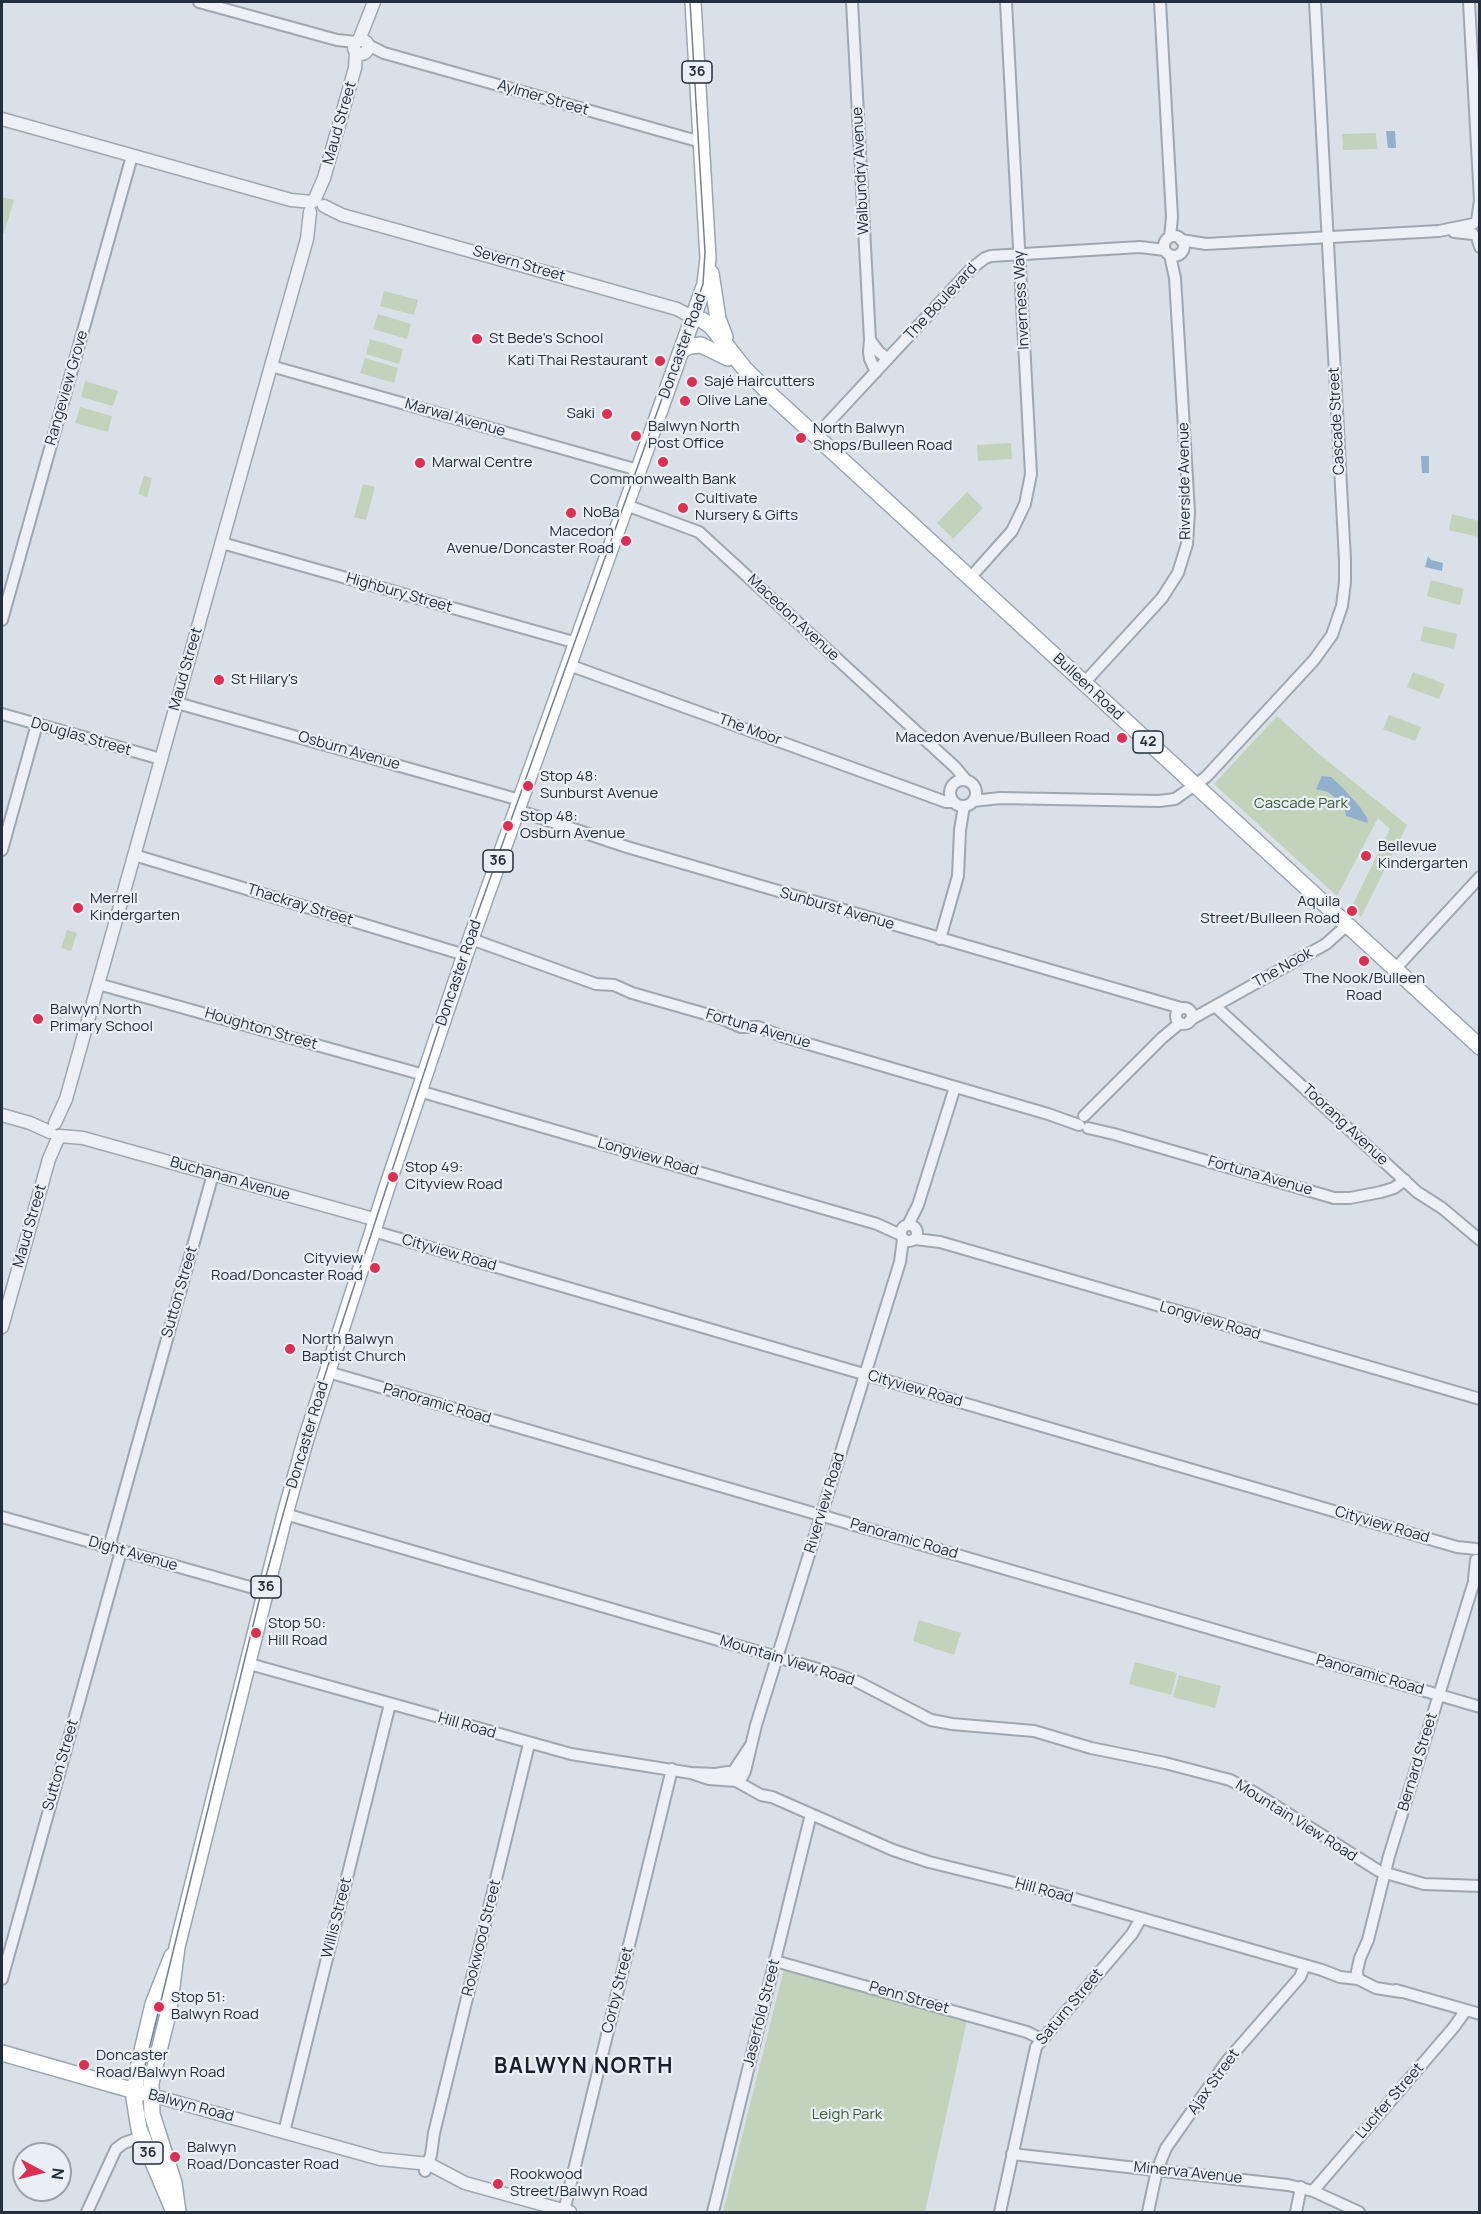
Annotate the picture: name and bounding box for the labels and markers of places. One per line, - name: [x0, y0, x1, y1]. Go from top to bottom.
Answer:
- place label: St Bede's School: [489, 330, 603, 348]
- marker: St Bede's School: [470, 332, 484, 346]
- place label: Kati Thai Restaurant: [508, 352, 648, 370]
- marker: Kati Thai Restaurant: [653, 354, 667, 368]
- place label: Sajé Haircutters: [704, 373, 815, 391]
- marker: Sajé Haircutters: [685, 375, 699, 389]
- place label: Olive Lane: [697, 392, 768, 410]
- marker: Olive Lane: [678, 394, 692, 408]
- place label: Saki: [566, 405, 595, 423]
- marker: Saki: [600, 407, 614, 421]
- place label: Balwyn North Post Office: [648, 418, 740, 453]
- place label: North Balwyn Shops/Bulleen Road: [813, 420, 952, 455]
- marker: Balwyn North Post Office: [629, 429, 643, 443]
- marker: North Balwyn Shops/Bulleen Road: [794, 431, 808, 445]
- place label: Marwal Centre: [432, 454, 532, 472]
- marker: Commonwealth Bank: [656, 455, 670, 469]
- marker: Marwal Centre: [413, 456, 427, 470]
- place label: Commonwealth Bank: [590, 471, 736, 489]
- place label: Cultivate Nursery & Gifts: [695, 490, 798, 525]
- marker: Cultivate Nursery & Gifts: [676, 501, 690, 515]
- place label: NoBa: [583, 504, 620, 522]
- marker: NoBa: [564, 506, 578, 520]
- place label: Macedon Avenue/Doncaster Road: [446, 523, 614, 558]
- marker: Macedon Avenue/Doncaster Road: [619, 534, 633, 548]
- place label: St Hilary's: [231, 671, 298, 689]
- marker: St Hilary's: [212, 673, 226, 687]
- place label: Macedon Avenue/Bulleen Road: [896, 729, 1110, 747]
- marker: Macedon Avenue/Bulleen Road: [1115, 731, 1129, 745]
- place label: Stop 48: Sunburst Avenue: [540, 768, 658, 803]
- marker: Stop 48: Sunburst Avenue: [521, 779, 535, 793]
- place label: Stop 48: Osburn Avenue: [520, 808, 625, 843]
- marker: Stop 48: Osburn Avenue: [501, 819, 515, 833]
- place label: Bellevue Kindergarten: [1378, 838, 1468, 873]
- marker: Bellevue Kindergarten: [1359, 849, 1373, 863]
- place label: Merrell Kindergarten: [90, 890, 180, 925]
- place label: Aquila Street/Bulleen Road: [1200, 893, 1340, 928]
- marker: Merrell Kindergarten: [71, 901, 85, 915]
- marker: Aquila Street/Bulleen Road: [1345, 904, 1359, 918]
- marker: The Nook/Bulleen Road: [1357, 954, 1371, 968]
- place label: The Nook/Bulleen Road: [1303, 970, 1425, 1005]
- place label: Balwyn North Primary School: [50, 1001, 153, 1036]
- marker: Balwyn North Primary School: [31, 1012, 45, 1026]
- place label: Stop 49: Cityview Road: [405, 1159, 503, 1194]
- marker: Stop 49: Cityview Road: [386, 1170, 400, 1184]
- place label: Cityview Road/Doncaster Road: [211, 1250, 363, 1285]
- marker: Cityview Road/Doncaster Road: [368, 1261, 382, 1275]
- place label: North Balwyn Baptist Church: [302, 1331, 406, 1366]
- marker: North Balwyn Baptist Church: [283, 1342, 297, 1356]
- place label: Stop 50: Hill Road: [268, 1615, 327, 1650]
- marker: Stop 50: Hill Road: [249, 1626, 263, 1640]
- place label: Stop 51: Balwyn Road: [171, 1989, 259, 2024]
- marker: Stop 51: Balwyn Road: [152, 2000, 166, 2014]
- place label: Doncaster Road/Balwyn Road: [96, 2047, 225, 2082]
- marker: Doncaster Road/Balwyn Road: [77, 2058, 91, 2072]
- place label: Balwyn Road/Doncaster Road: [187, 2139, 339, 2174]
- marker: Balwyn Road/Doncaster Road: [168, 2150, 182, 2164]
- place label: Rookwood Street/Balwyn Road: [510, 2166, 648, 2201]
- marker: Rookwood Street/Balwyn Road: [491, 2177, 505, 2191]

